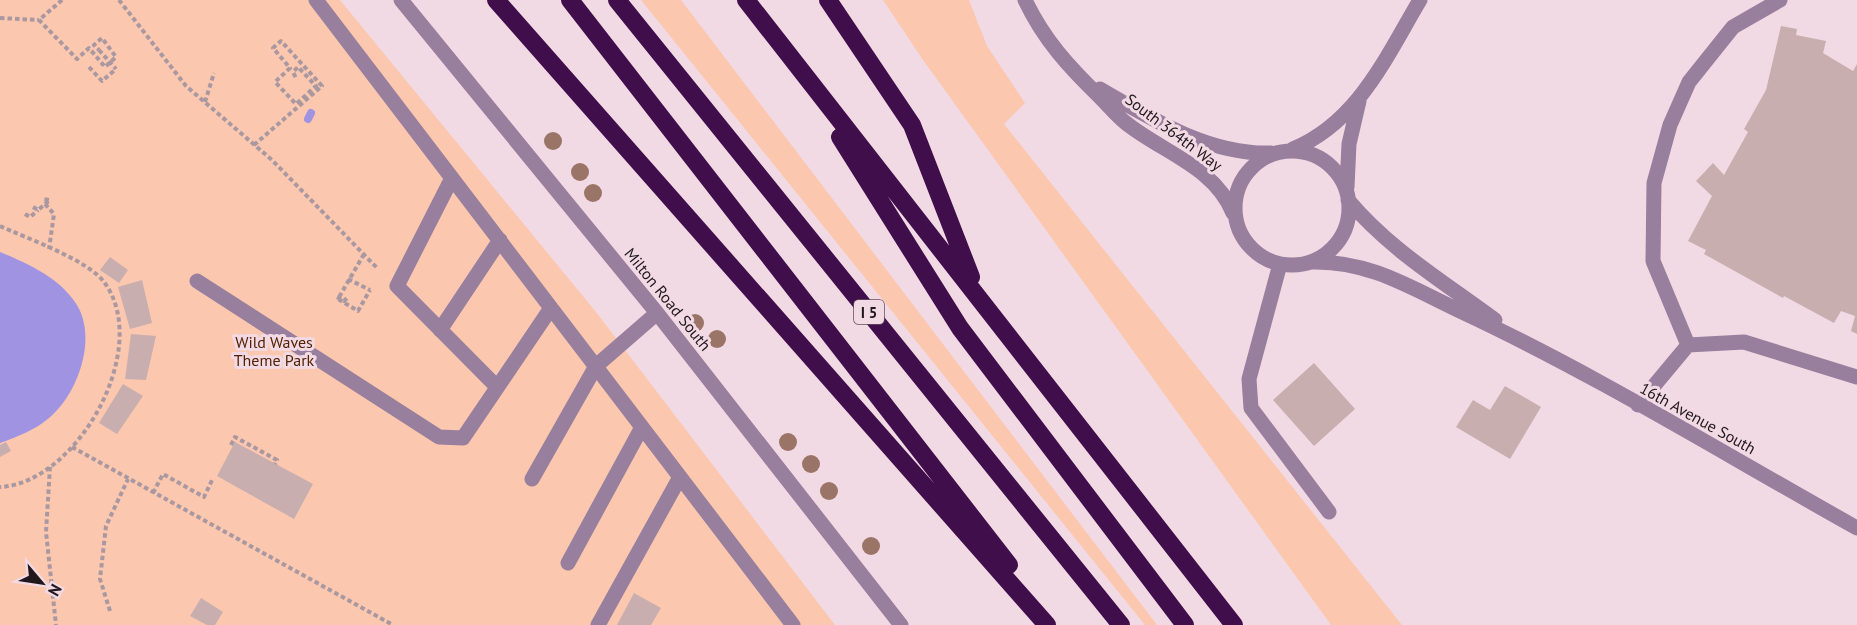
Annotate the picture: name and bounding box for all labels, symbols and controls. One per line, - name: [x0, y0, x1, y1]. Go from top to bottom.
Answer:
- street label: South 364th Way: [1121, 89, 1227, 175]
- street label: Milton Road South: [620, 244, 716, 354]
- road number: I 5: [854, 300, 884, 324]
- park label: Wild Waves Theme Park: [234, 332, 315, 370]
- street label: 16th Avenue South: [1637, 378, 1759, 458]
- north arrow: [12, 553, 72, 613]
- text: N: [44, 581, 66, 600]

